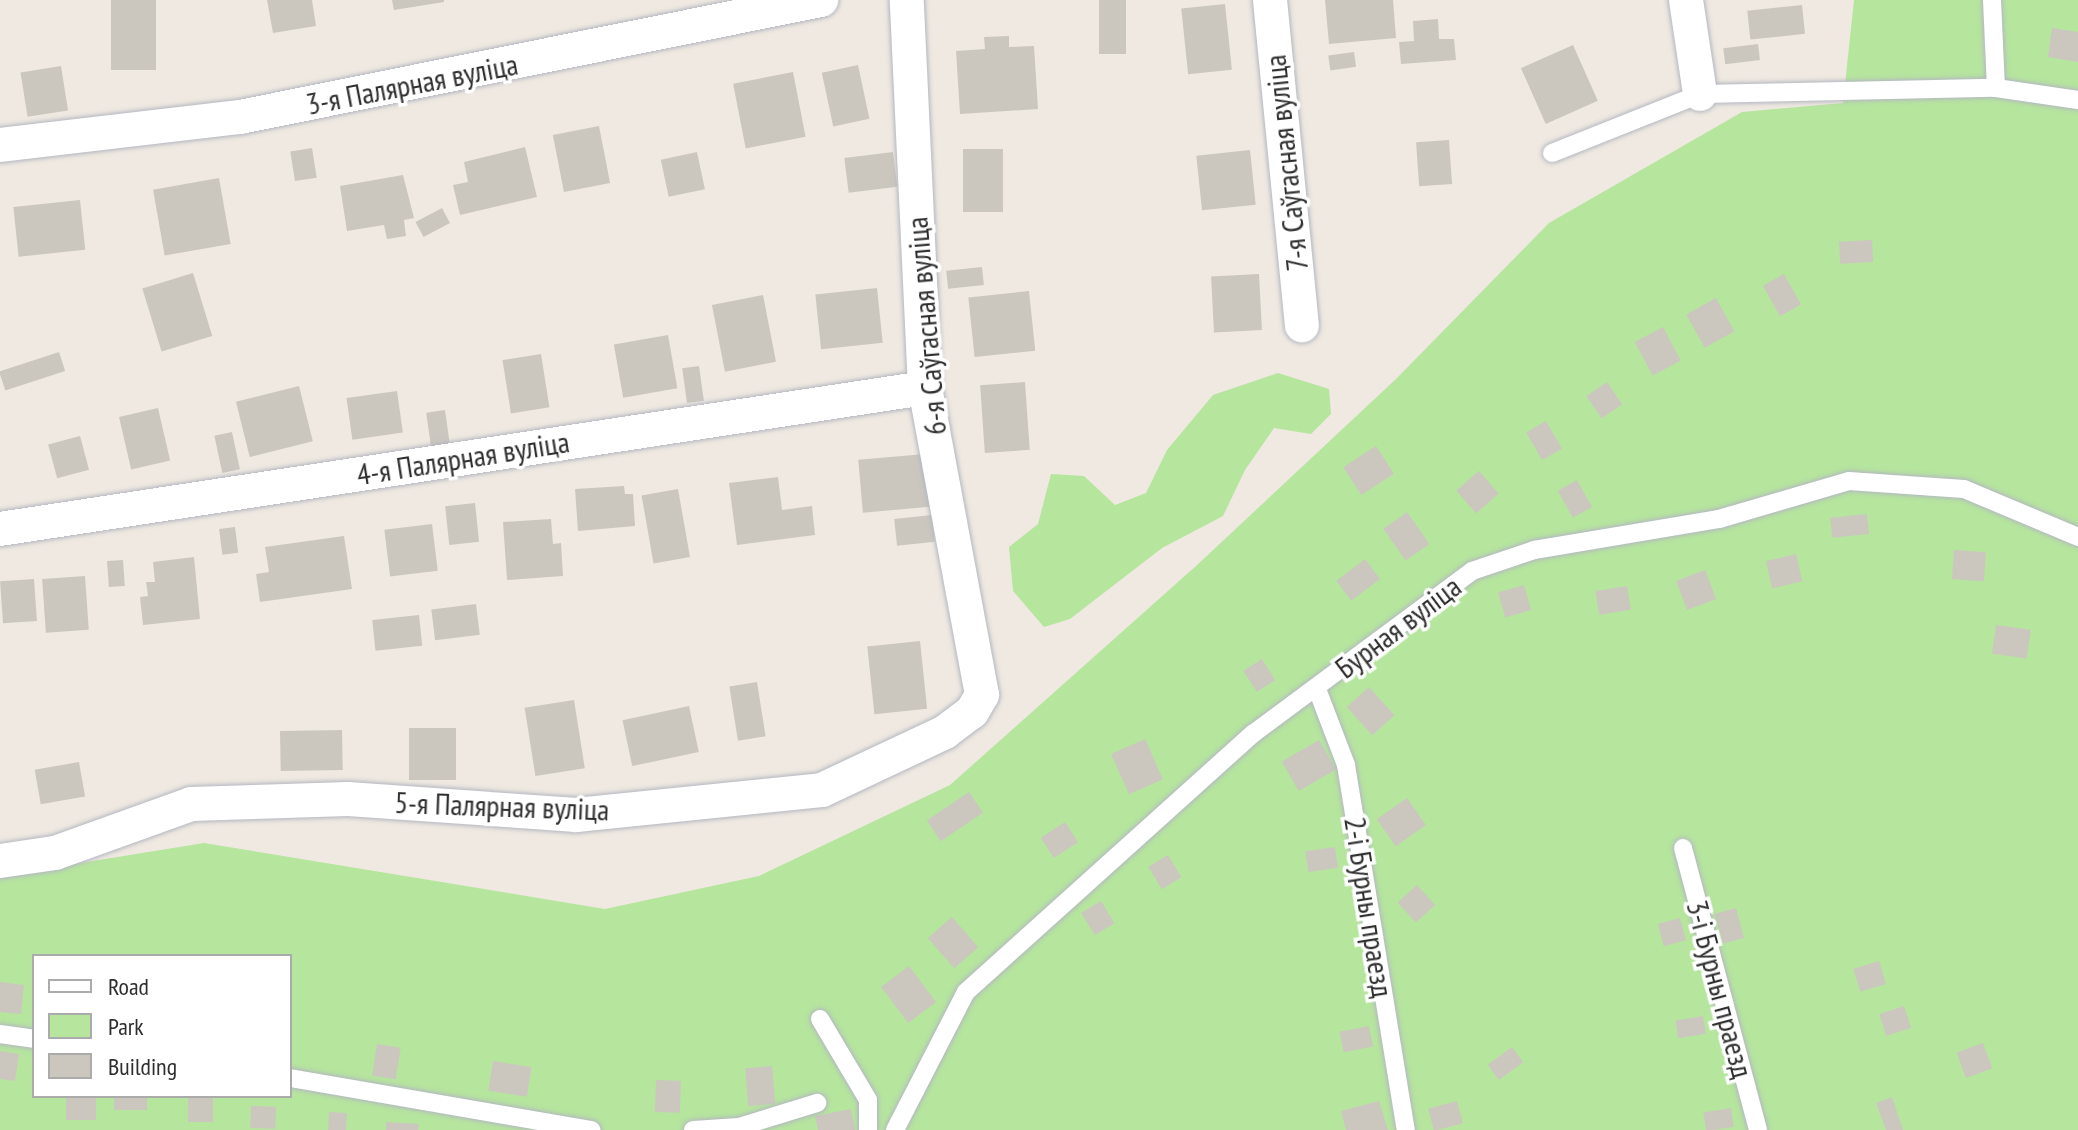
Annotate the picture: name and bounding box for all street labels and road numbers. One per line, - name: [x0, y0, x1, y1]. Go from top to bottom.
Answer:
- street label: 3-я Палярная вуліца: [303, 46, 521, 122]
- street label: 7-я Саўгасная вуліца: [1257, 53, 1315, 273]
- street label: 6-я Саўгасная вуліца: [899, 215, 953, 437]
- street label: 4-я Палярная вуліца: [354, 423, 572, 493]
- street label: Бурная вуліца: [1328, 568, 1468, 686]
- street label: 5-я Палярная вуліца: [394, 784, 610, 828]
- street label: 2-і Бурны праезд: [1337, 814, 1401, 1000]
- street label: 3-і Бурны праезд: [1679, 896, 1761, 1082]

